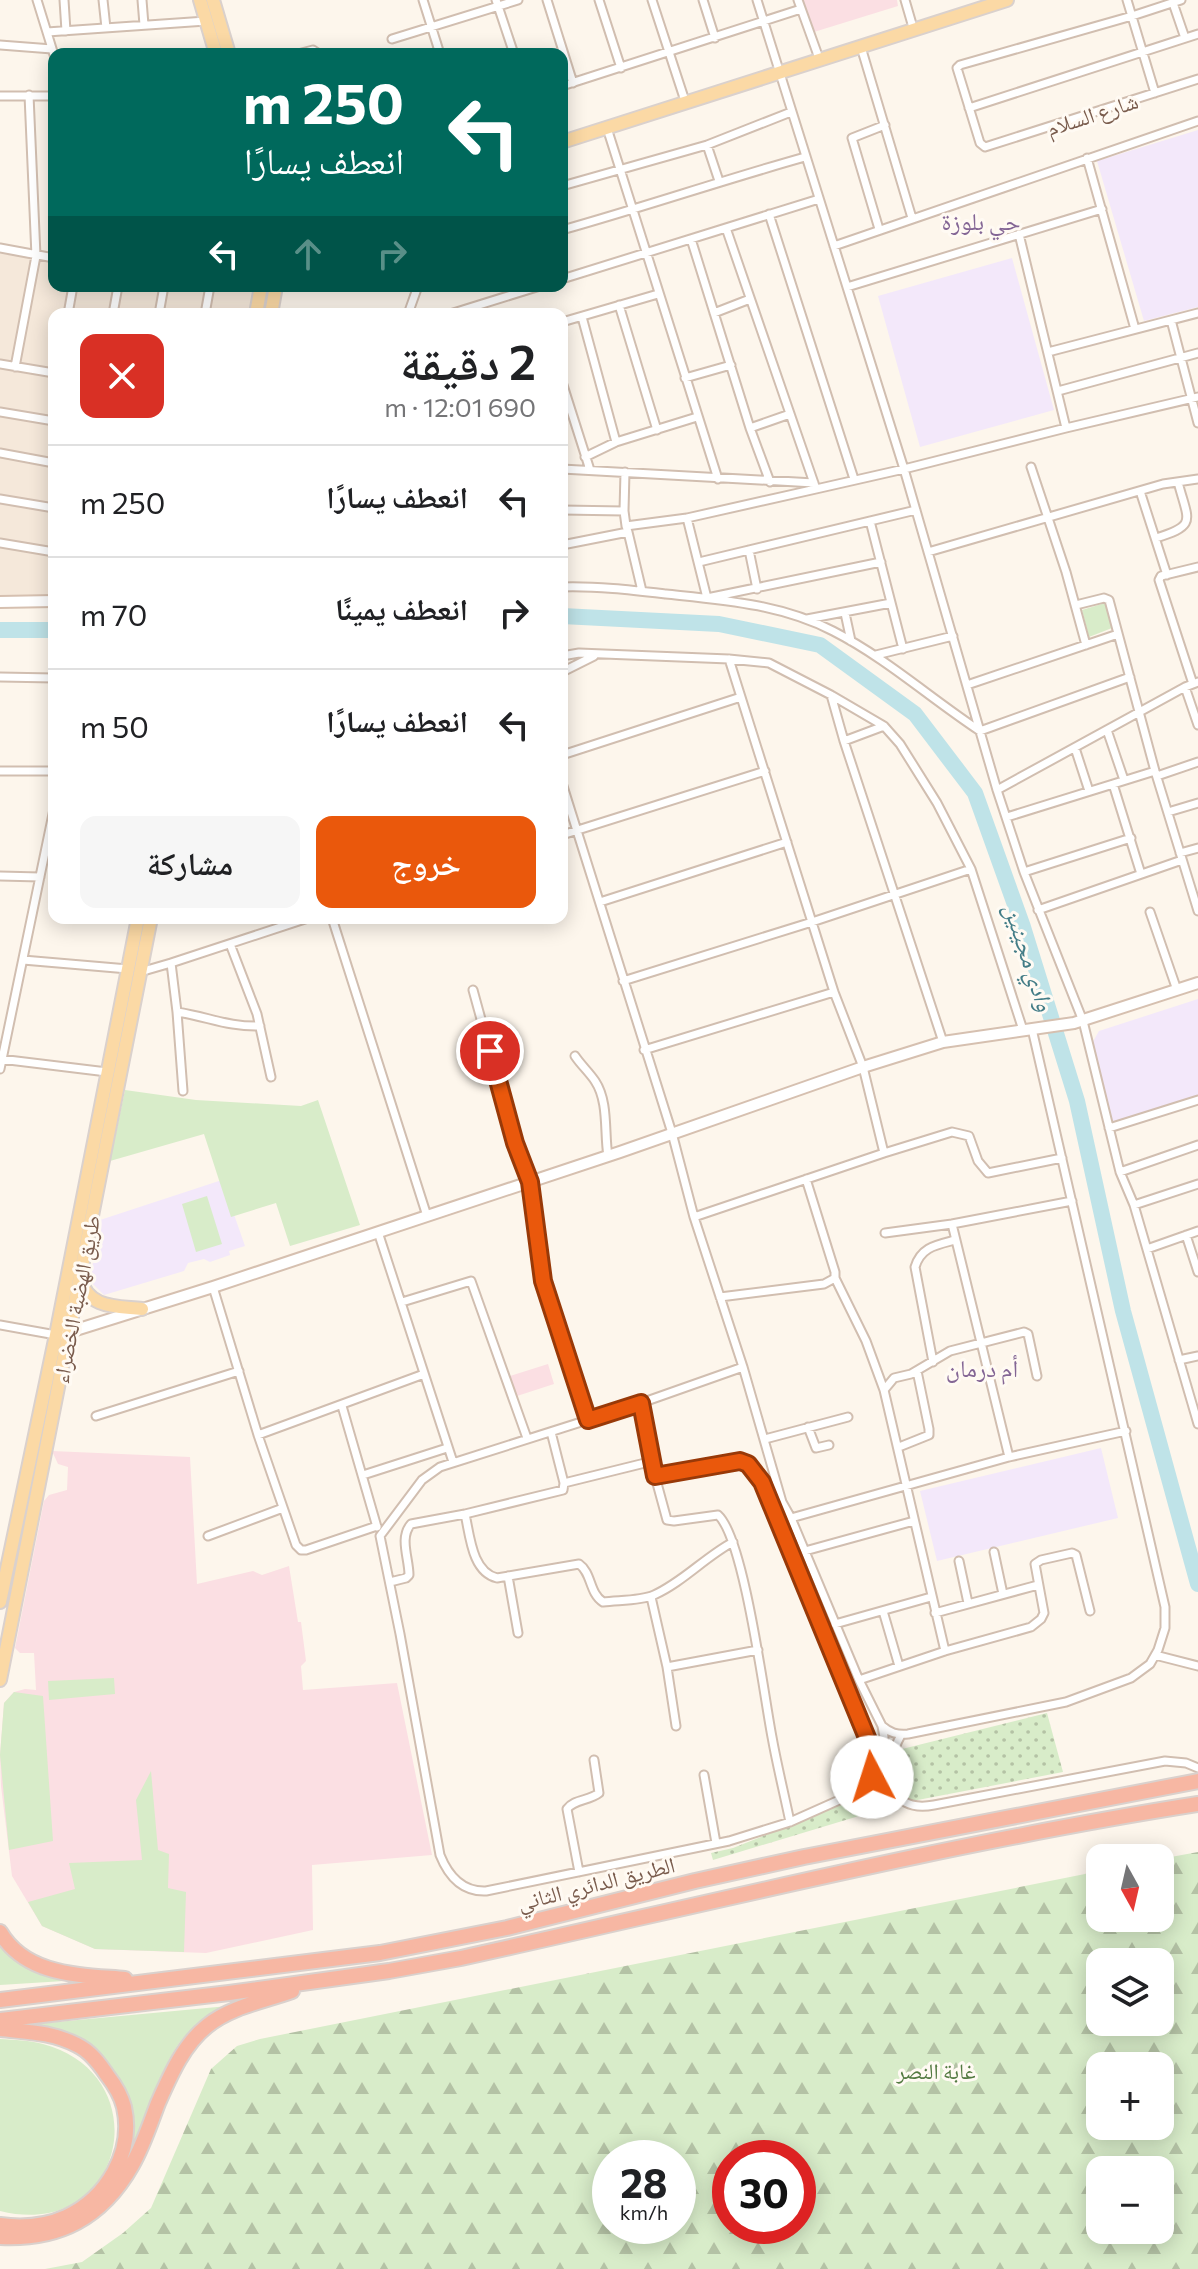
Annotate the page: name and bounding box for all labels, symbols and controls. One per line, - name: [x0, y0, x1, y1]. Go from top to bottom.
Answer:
- text: 250 m: [243, 67, 404, 136]
- icon: left: [432, 80, 536, 184]
- street label: شارع السلام: [1043, 87, 1142, 143]
- text: انعطف يسارًا: [244, 137, 404, 181]
- district label: حي بلوزة: [941, 206, 1021, 241]
- icon: left: [202, 232, 246, 276]
- icon: ahead: [286, 232, 330, 276]
- icon: right: [370, 232, 414, 276]
- text: 2 دقيقة: [400, 331, 536, 390]
- button: close: [80, 334, 164, 418]
- text: 690 m · 12:01: [384, 391, 536, 422]
- text: انعطف يسارًا: [326, 477, 468, 514]
- icon: left: [492, 479, 536, 523]
- text: 250 m: [80, 483, 165, 520]
- text: انعطف يمينًا: [335, 589, 468, 626]
- icon: right: [492, 591, 536, 635]
- text: 70 m: [80, 595, 147, 632]
- text: انعطف يسارًا: [326, 701, 468, 738]
- icon: left: [492, 703, 536, 747]
- text: 50 m: [80, 707, 149, 744]
- button: مشاركة: [80, 816, 300, 908]
- button: خروج: [316, 816, 536, 908]
- water label: وادي مجينين: [993, 899, 1061, 1016]
- pin: [456, 1017, 524, 1085]
- icon: arrive: [468, 1029, 512, 1073]
- street label: طريق الهضبة الخضراء: [46, 1213, 107, 1386]
- district label: أم درمان: [946, 1353, 1018, 1385]
- position arrow: [830, 1735, 914, 1819]
- north arrow: [1086, 1844, 1174, 1932]
- map controls: [1086, 1844, 1174, 2244]
- street label: الطريق الدائري الثاني: [514, 1850, 679, 1920]
- button: layers: [1086, 1948, 1174, 2036]
- button: +: [1086, 2052, 1174, 2140]
- park label: غابة النصر: [895, 2057, 976, 2084]
- speed limit sign: 30: [712, 2140, 816, 2244]
- button: −: [1086, 2156, 1174, 2244]
- text: 28: [620, 2157, 668, 2206]
- text: km/h: [620, 2200, 668, 2224]

